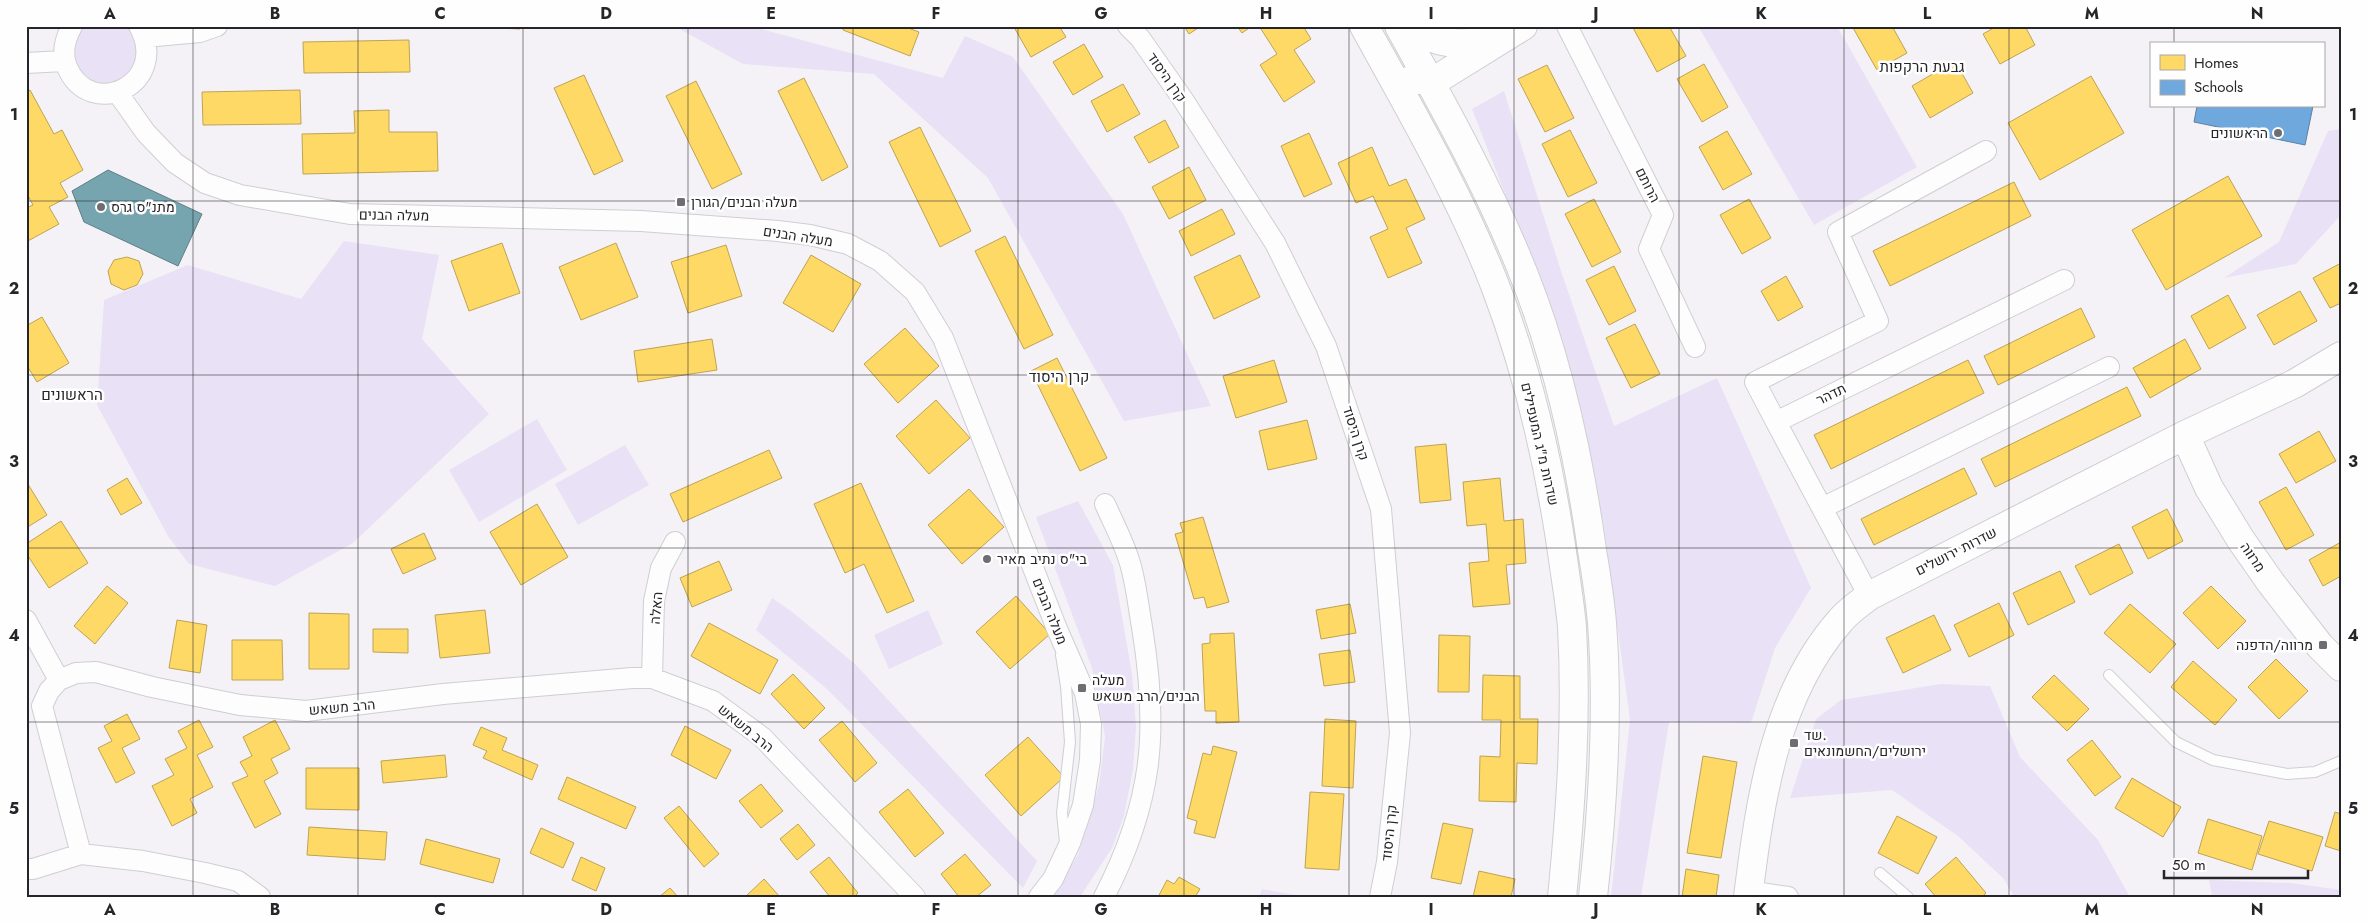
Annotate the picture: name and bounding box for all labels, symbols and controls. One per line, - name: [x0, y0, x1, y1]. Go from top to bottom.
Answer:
- text: A: [103, 2, 116, 25]
- text: B: [270, 2, 280, 25]
- text: C: [434, 2, 446, 25]
- text: D: [600, 2, 612, 25]
- text: E: [766, 2, 776, 25]
- text: F: [932, 2, 940, 25]
- text: G: [1094, 2, 1108, 25]
- text: H: [1260, 2, 1272, 25]
- text: I: [1428, 2, 1434, 25]
- text: J: [1590, 2, 1599, 25]
- text: K: [1755, 2, 1767, 25]
- text: L: [1923, 2, 1932, 25]
- text: M: [2085, 2, 2099, 25]
- text: N: [2251, 2, 2263, 25]
- legend: [2150, 42, 2324, 108]
- street label: קרן היסוד: [1143, 48, 1191, 106]
- text: Homes: [2194, 52, 2238, 74]
- district label: גבעת הרקפות: [1880, 56, 1965, 78]
- text: Schools: [2194, 76, 2243, 98]
- text: 1: [10, 103, 18, 126]
- text: 1: [2349, 103, 2357, 126]
- place label: הראשונים: [2210, 123, 2268, 143]
- marker: הראשונים: [2272, 127, 2284, 139]
- street label: הרותם: [1631, 164, 1665, 206]
- place label: מעלה הבנים/הגורן: [691, 192, 797, 212]
- marker: מעלה הבנים/הגורן: [675, 196, 687, 208]
- place label: מתנ"ס גרס: [111, 197, 175, 217]
- marker: מתנ"ס גרס: [95, 201, 107, 213]
- street label: מעלה הבנים: [359, 204, 429, 226]
- street label: מעלה הבנים: [762, 221, 834, 251]
- text: 2: [9, 277, 19, 300]
- text: 2: [2348, 277, 2358, 300]
- district label: קרן היסוד: [1029, 366, 1089, 388]
- street label: תדהר: [1813, 378, 1849, 410]
- street label: שדרות מ"ג המעפילים: [1516, 380, 1564, 508]
- district label: הראשונים: [41, 384, 103, 406]
- street label: קרן היסוד: [1338, 403, 1374, 463]
- text: 3: [9, 450, 19, 473]
- text: 3: [2348, 450, 2358, 473]
- street label: שדרות ירושלים: [1912, 522, 2000, 580]
- street label: מרווה: [2236, 538, 2270, 576]
- place label: בי"ס נתיב מאיר: [997, 549, 1087, 569]
- marker: בי"ס נתיב מאיר: [981, 553, 993, 565]
- street label: מעלה הבנים: [1028, 575, 1072, 647]
- street label: האלה: [645, 591, 667, 625]
- text: 4: [8, 624, 20, 647]
- text: 4: [2347, 624, 2359, 647]
- place label: מרווה/הדפנה: [2236, 635, 2313, 655]
- marker: מרווה/הדפנה: [2317, 639, 2329, 651]
- place label: מעלה הבנים/הרב משאש: [1092, 670, 1200, 706]
- marker: מעלה הבנים/הרב משאש: [1076, 682, 1088, 694]
- street label: הרב משאש: [308, 694, 376, 720]
- street label: הרב משאש: [714, 699, 778, 757]
- place label: שד. ירושלים/החשמונאים: [1804, 725, 1926, 761]
- marker: שד. ירושלים/החשמונאים: [1788, 737, 1800, 749]
- text: 5: [9, 797, 19, 820]
- text: 5: [2348, 797, 2358, 820]
- street label: קרן היסוד: [1376, 804, 1402, 862]
- scale bar: [2164, 848, 2308, 880]
- text: 50 m: [2172, 854, 2206, 876]
- text: A: [103, 898, 116, 921]
- text: B: [270, 898, 280, 921]
- text: C: [434, 898, 446, 921]
- text: D: [600, 898, 612, 921]
- text: E: [766, 898, 776, 921]
- text: F: [932, 898, 940, 921]
- text: G: [1094, 898, 1108, 921]
- text: H: [1260, 898, 1272, 921]
- text: I: [1428, 898, 1434, 921]
- text: J: [1590, 898, 1599, 921]
- text: K: [1755, 898, 1767, 921]
- text: L: [1923, 898, 1932, 921]
- text: M: [2085, 898, 2099, 921]
- text: N: [2251, 898, 2263, 921]

